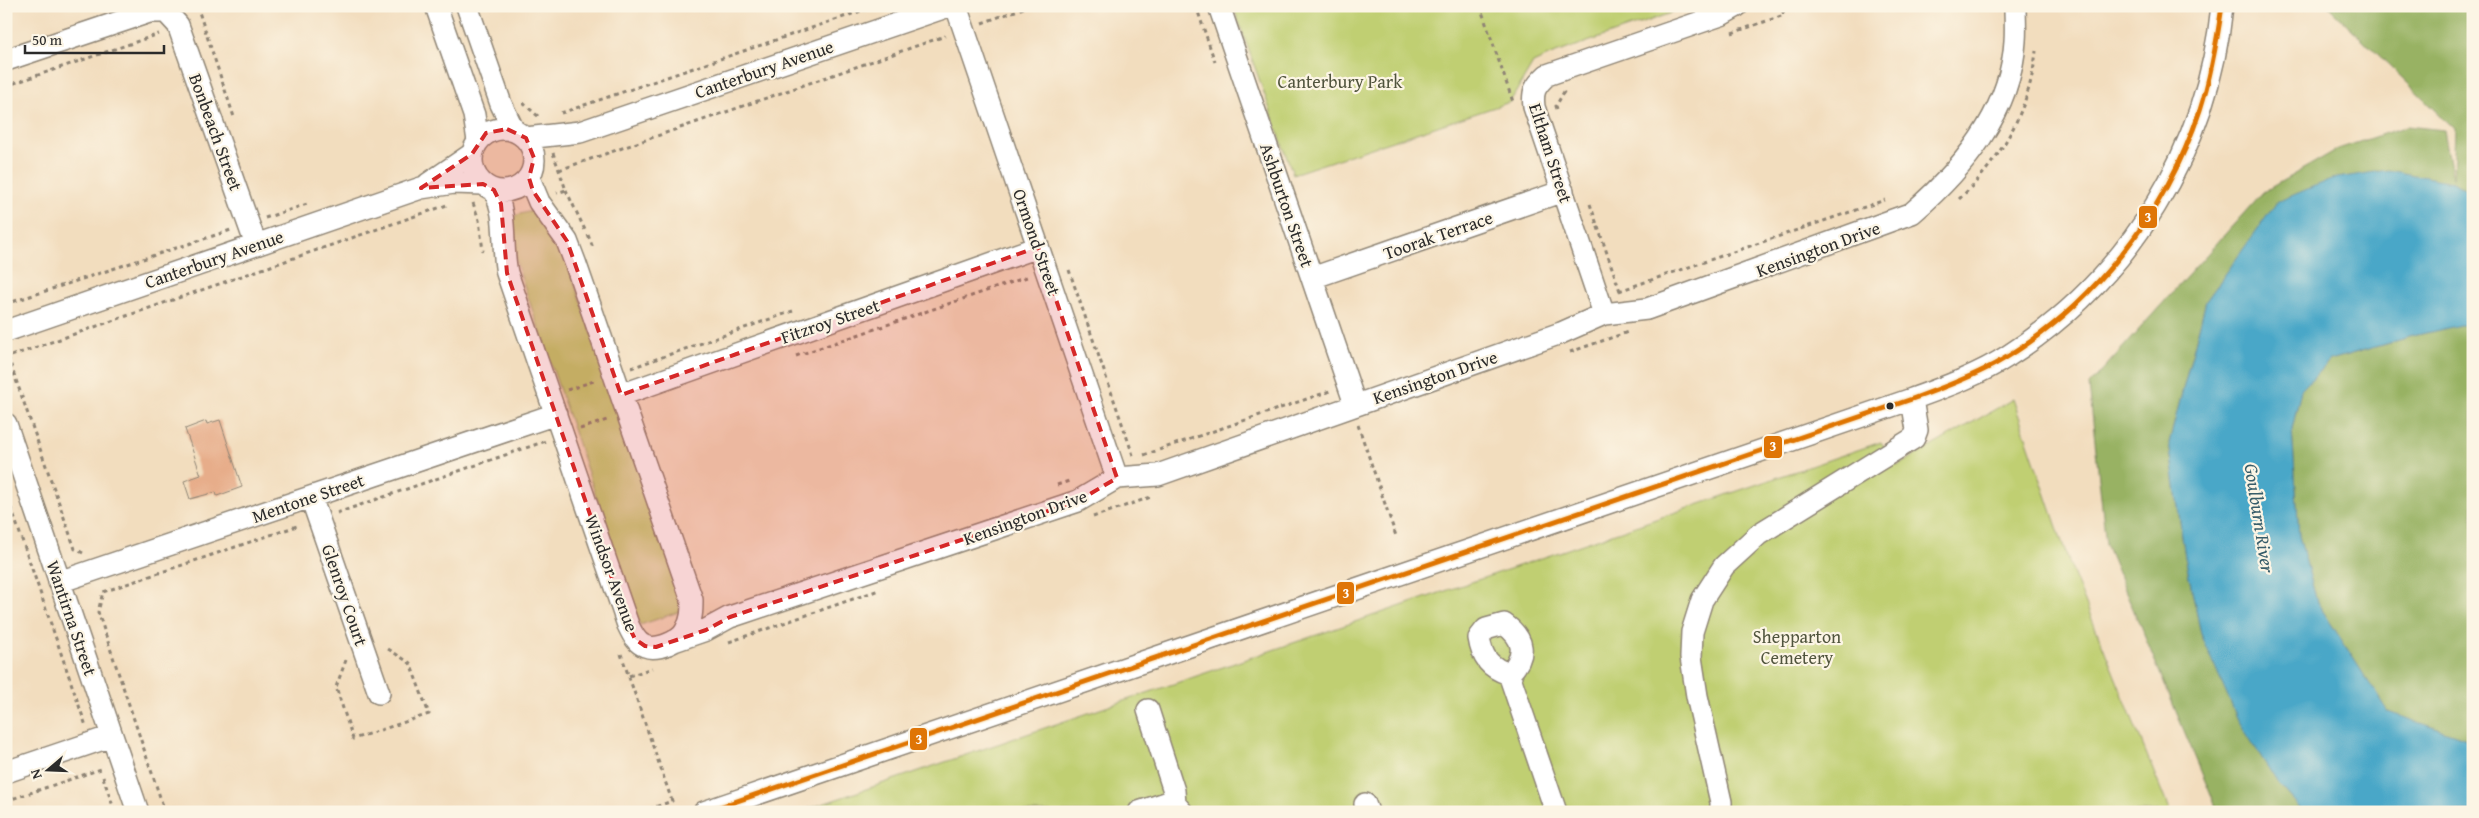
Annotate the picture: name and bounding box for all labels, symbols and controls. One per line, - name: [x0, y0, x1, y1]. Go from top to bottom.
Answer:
- scale bar: [25, 22, 164, 54]
- text: 50 m: [32, 29, 63, 50]
- street label: Canterbury Avenue: [691, 33, 837, 105]
- park label: Canterbury Park: [1278, 68, 1403, 95]
- street label: Bonbeach Street: [182, 70, 250, 195]
- street label: Eltham Street: [1522, 100, 1580, 207]
- street label: Ashburton Street: [1253, 139, 1321, 271]
- street label: Ormond Street: [1006, 185, 1068, 300]
- street label: Toorak Terrace: [1380, 204, 1496, 266]
- line badge: 3: [2138, 205, 2158, 229]
- text: 3: [2144, 207, 2152, 227]
- street label: Kensington Drive: [1752, 214, 1884, 284]
- street label: Canterbury Avenue: [141, 223, 287, 295]
- street label: Fitzroy Street: [777, 291, 884, 351]
- street label: Kensington Drive: [1369, 343, 1501, 411]
- unlabelled marker: [1885, 401, 1895, 411]
- line badge: 3: [1763, 435, 1783, 459]
- text: 3: [1769, 436, 1777, 456]
- water label: Goulburn River: [2238, 461, 2283, 576]
- street label: Mentone Street: [248, 466, 368, 530]
- street label: Kensington Drive: [959, 482, 1091, 552]
- street label: Windsor Avenue: [578, 511, 646, 635]
- street label: Glenroy Court: [315, 541, 375, 650]
- street label: Wantirna Street: [40, 557, 105, 680]
- line badge: 3: [1336, 581, 1355, 605]
- text: 3: [1342, 583, 1350, 603]
- park label: Shepparton Cemetery: [1753, 623, 1841, 671]
- line badge: 3: [909, 727, 928, 751]
- text: 3: [915, 729, 923, 749]
- north arrow: [22, 746, 72, 796]
- text: N: [25, 766, 47, 782]

